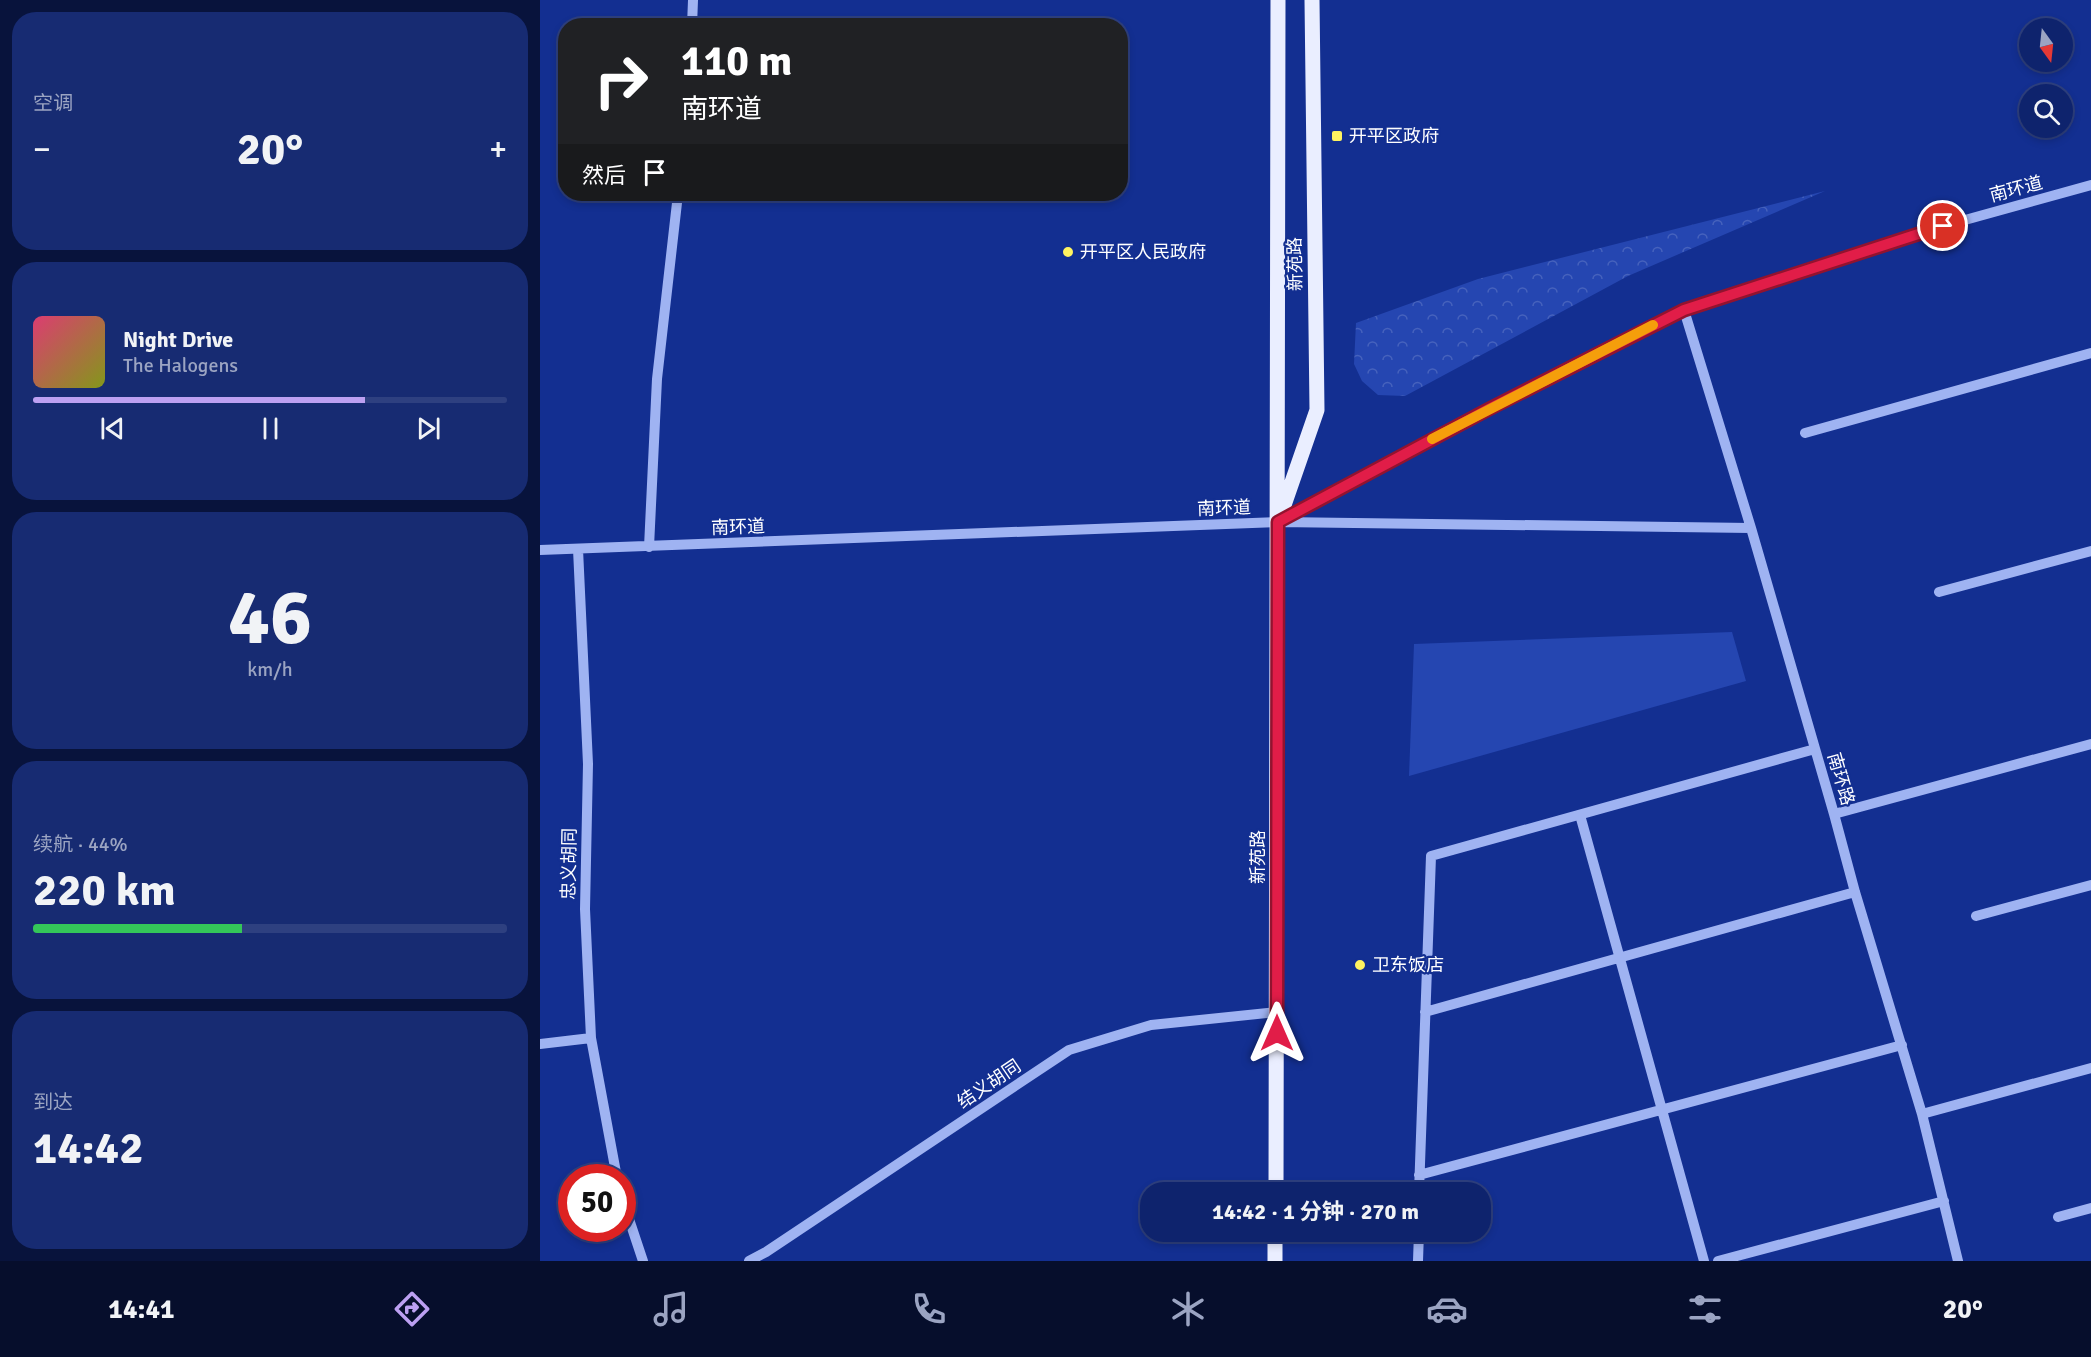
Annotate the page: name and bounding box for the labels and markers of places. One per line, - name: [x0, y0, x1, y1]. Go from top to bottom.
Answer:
- place label: 开平区政府: [1349, 125, 1439, 147]
- marker: 开平区政府: [1330, 129, 1344, 143]
- pin: [1917, 200, 1968, 251]
- place label: 开平区人民政府: [1080, 241, 1206, 263]
- marker: 开平区人民政府: [1061, 245, 1075, 259]
- place label: 卫东饭店: [1372, 954, 1444, 976]
- marker: 卫东饭店: [1353, 958, 1367, 972]

